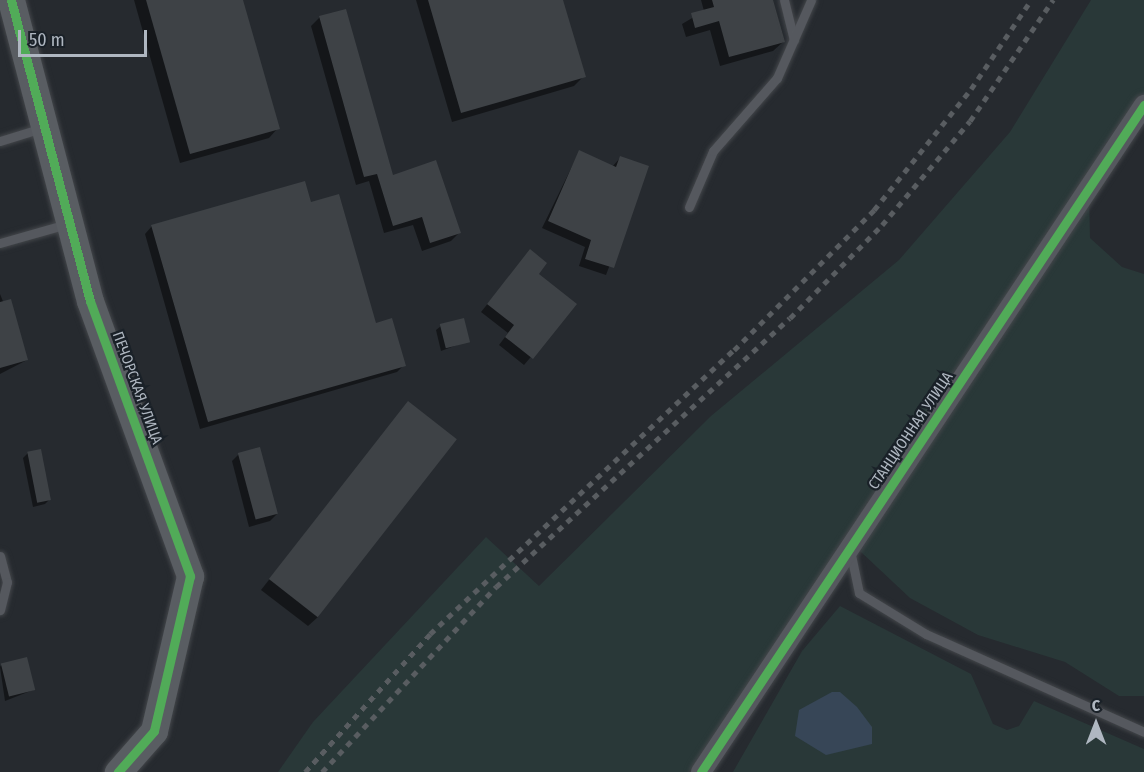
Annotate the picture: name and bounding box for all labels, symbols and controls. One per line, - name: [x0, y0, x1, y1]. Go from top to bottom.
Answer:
- scale bar: [21, 18, 150, 56]
- text: 50 m: [29, 29, 65, 51]
- street label: ПЕЧОРСКАЯ УЛИЦА: [108, 329, 166, 447]
- street label: СТАНЦИОННАЯ УЛИЦА: [865, 369, 957, 493]
- north arrow: [1066, 694, 1126, 754]
- text: С: [1092, 696, 1100, 715]

